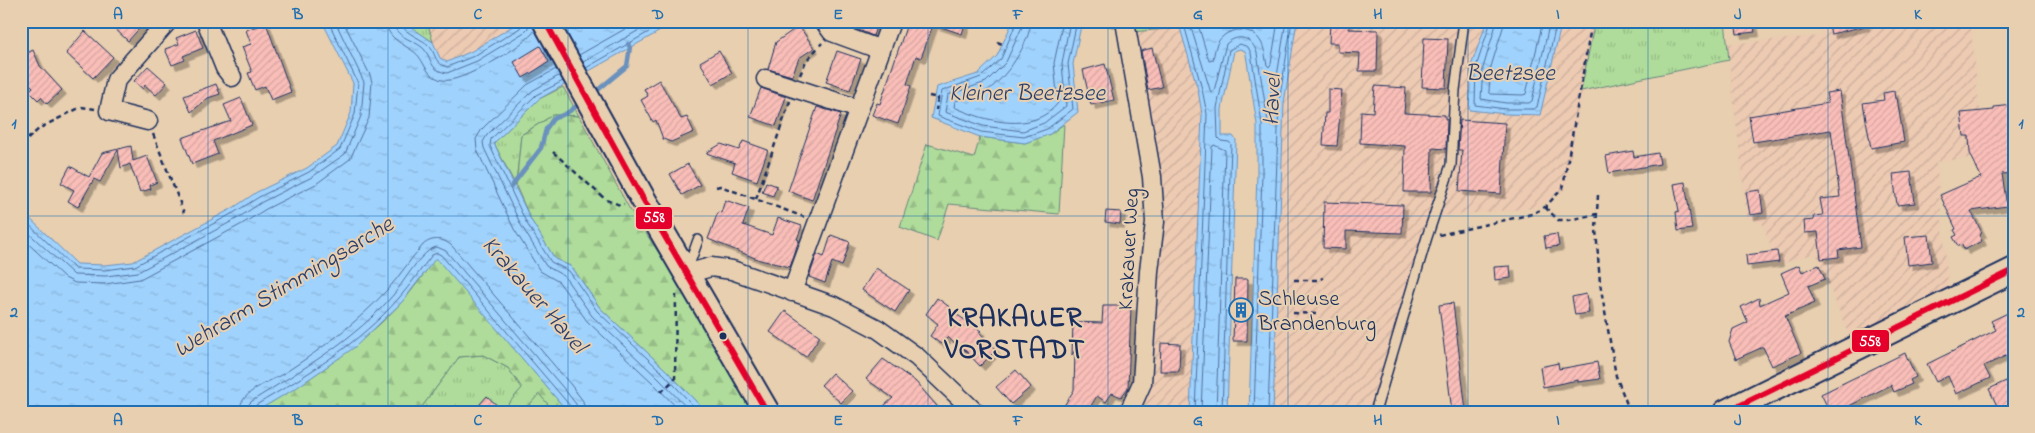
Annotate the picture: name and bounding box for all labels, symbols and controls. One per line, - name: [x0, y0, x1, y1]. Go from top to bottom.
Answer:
- text: A: [113, 3, 123, 27]
- text: B: [292, 3, 304, 27]
- text: C: [474, 3, 483, 27]
- text: D: [651, 3, 664, 27]
- text: E: [833, 3, 843, 27]
- text: F: [1012, 3, 1024, 27]
- text: G: [1193, 3, 1203, 27]
- text: H: [1373, 3, 1383, 27]
- text: I: [1556, 3, 1560, 27]
- text: J: [1734, 3, 1742, 27]
- text: K: [1914, 3, 1923, 27]
- water label: Beetzsee: [1465, 57, 1556, 92]
- water label: Havel: [1255, 71, 1292, 127]
- water label: Kleiner Beetzsee: [949, 77, 1106, 112]
- text: 1: [11, 112, 17, 136]
- text: 1: [2018, 112, 2024, 136]
- street label: Krakauer Weg: [1111, 187, 1150, 311]
- line badge: 558: [635, 206, 673, 230]
- water label: Wehrarm Stimmingsarche: [168, 208, 402, 368]
- text: 558: [643, 208, 665, 229]
- water label: Krakauer Havel: [472, 229, 596, 364]
- place label: Schleuse Brandenburg: [1257, 284, 1376, 342]
- building icon: Schleuse Brandenburg: [1228, 297, 1254, 323]
- district label: KRAKAUER VORSTADT: [943, 299, 1086, 372]
- text: 2: [9, 301, 18, 325]
- text: 2: [2016, 301, 2025, 325]
- line badge: 558: [1851, 329, 1890, 353]
- unlabelled marker: [718, 331, 728, 341]
- text: 558: [1859, 332, 1881, 353]
- text: A: [113, 409, 123, 433]
- text: B: [292, 409, 304, 433]
- text: C: [474, 409, 483, 433]
- text: D: [651, 409, 664, 433]
- text: E: [833, 409, 843, 433]
- text: F: [1012, 409, 1024, 433]
- text: G: [1193, 409, 1203, 433]
- text: H: [1373, 409, 1383, 433]
- text: I: [1556, 409, 1560, 433]
- text: J: [1734, 409, 1742, 433]
- text: K: [1914, 409, 1923, 433]

